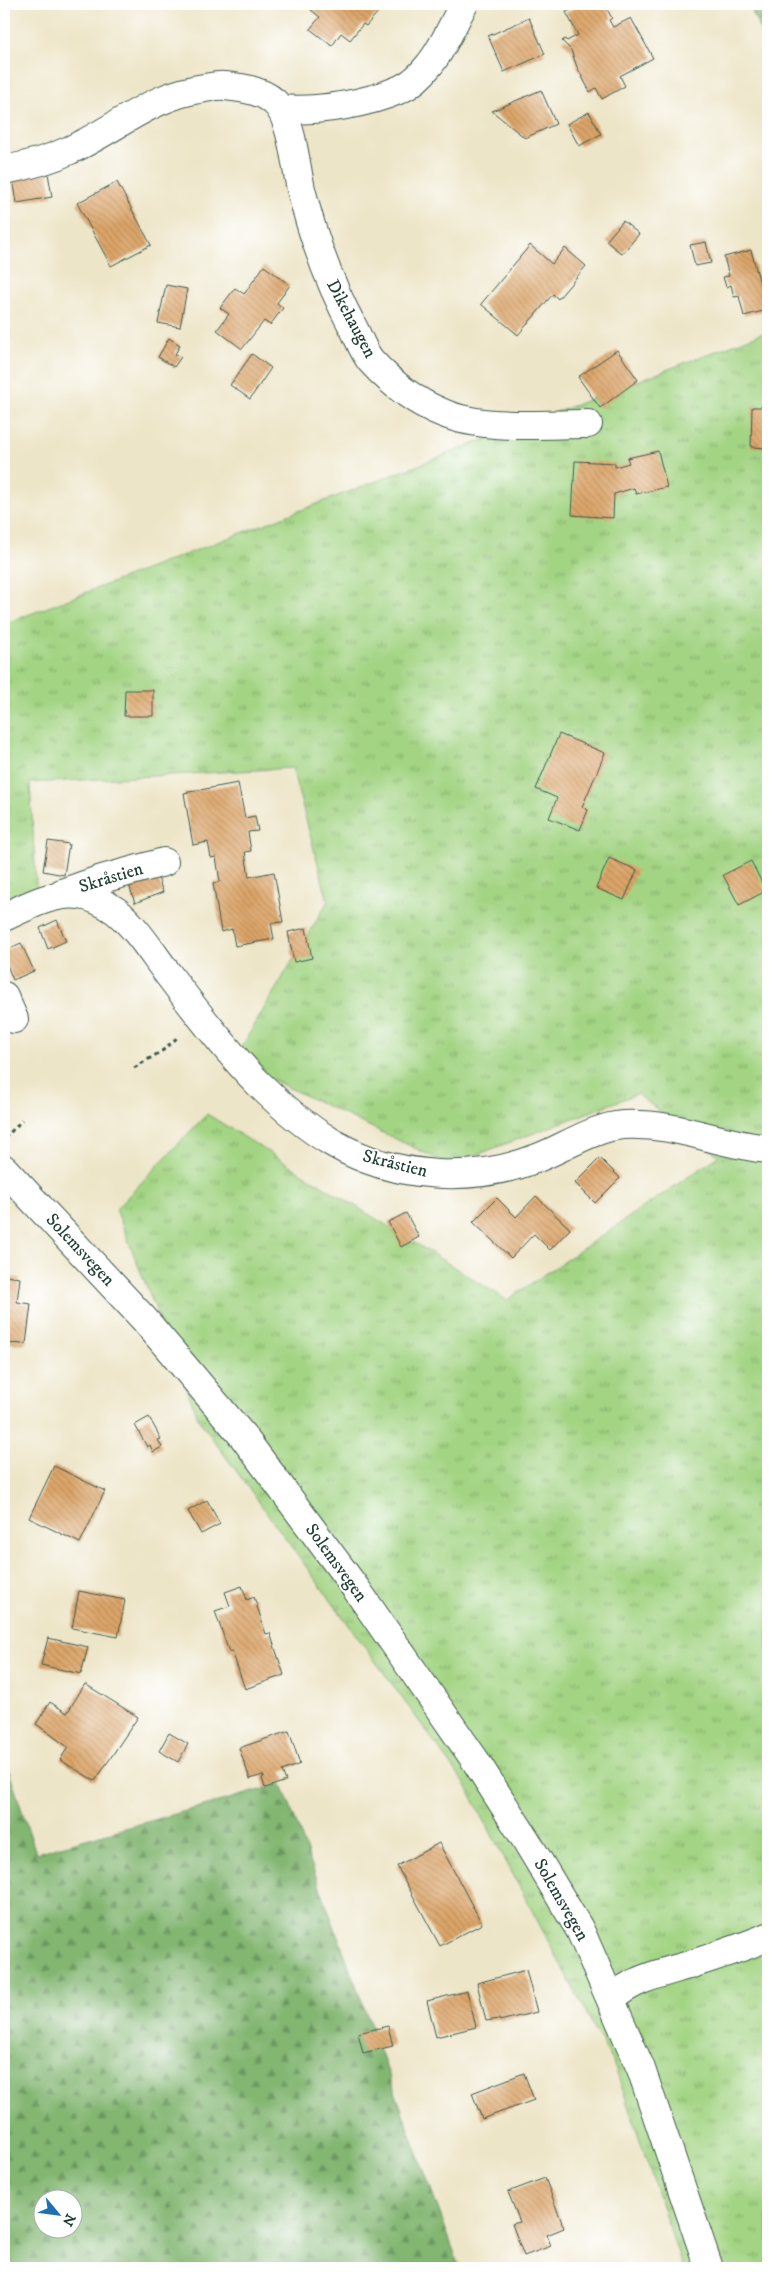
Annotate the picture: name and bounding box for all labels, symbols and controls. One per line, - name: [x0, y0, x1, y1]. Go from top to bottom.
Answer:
- street label: Dikehaugen: [321, 276, 381, 363]
- street label: Skråstien: [76, 858, 146, 898]
- street label: Skråstien: [360, 1145, 430, 1183]
- street label: Solemsvegen: [41, 1209, 120, 1291]
- street label: Solemsvegen: [300, 1520, 372, 1607]
- street label: Solemsvegen: [529, 1855, 594, 1946]
- north arrow: [32, 2190, 82, 2240]
- text: N: [58, 2210, 79, 2230]

